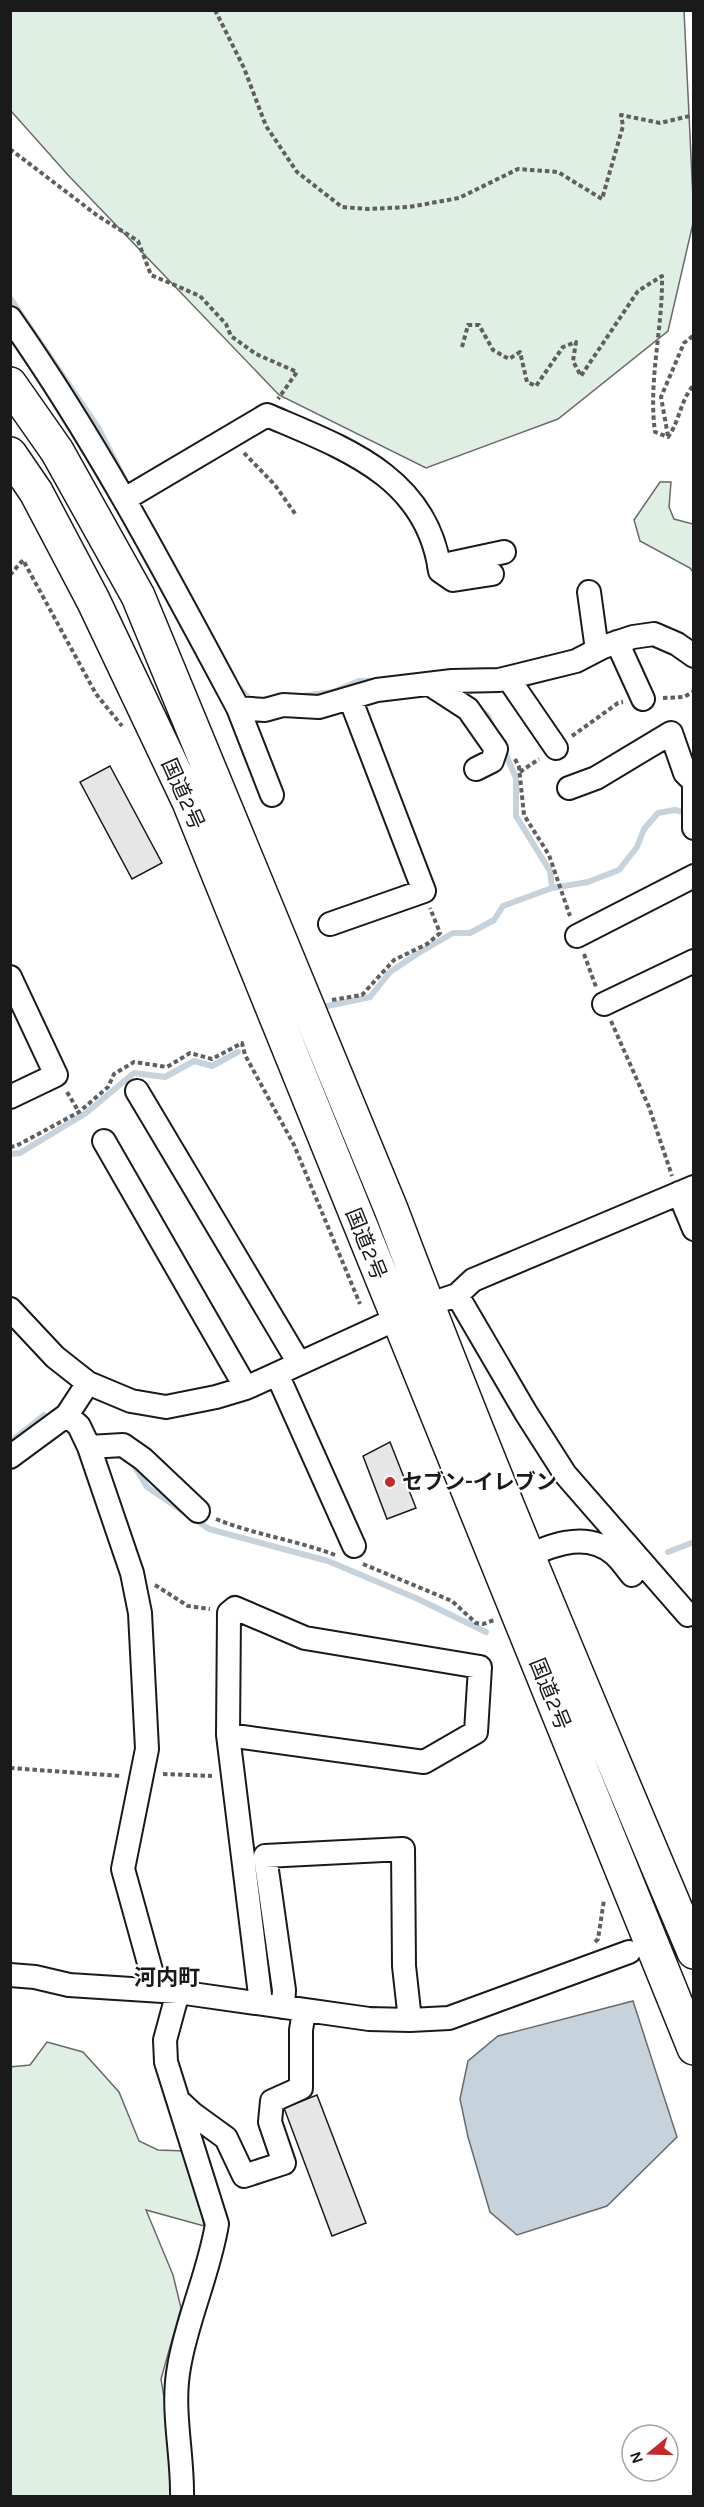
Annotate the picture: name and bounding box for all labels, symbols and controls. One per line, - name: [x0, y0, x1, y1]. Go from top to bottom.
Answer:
- street label: 国道2号: [157, 755, 209, 833]
- street label: 国道2号: [341, 1205, 391, 1283]
- place label: セブン-イレブン: [402, 1470, 557, 1494]
- marker: セブン-イレブン: [383, 1475, 397, 1489]
- street label: 国道2号: [525, 1655, 575, 1733]
- district label: 河内町: [134, 1965, 200, 1991]
- north arrow: [620, 2423, 680, 2483]
- text: N: [625, 2449, 647, 2466]

